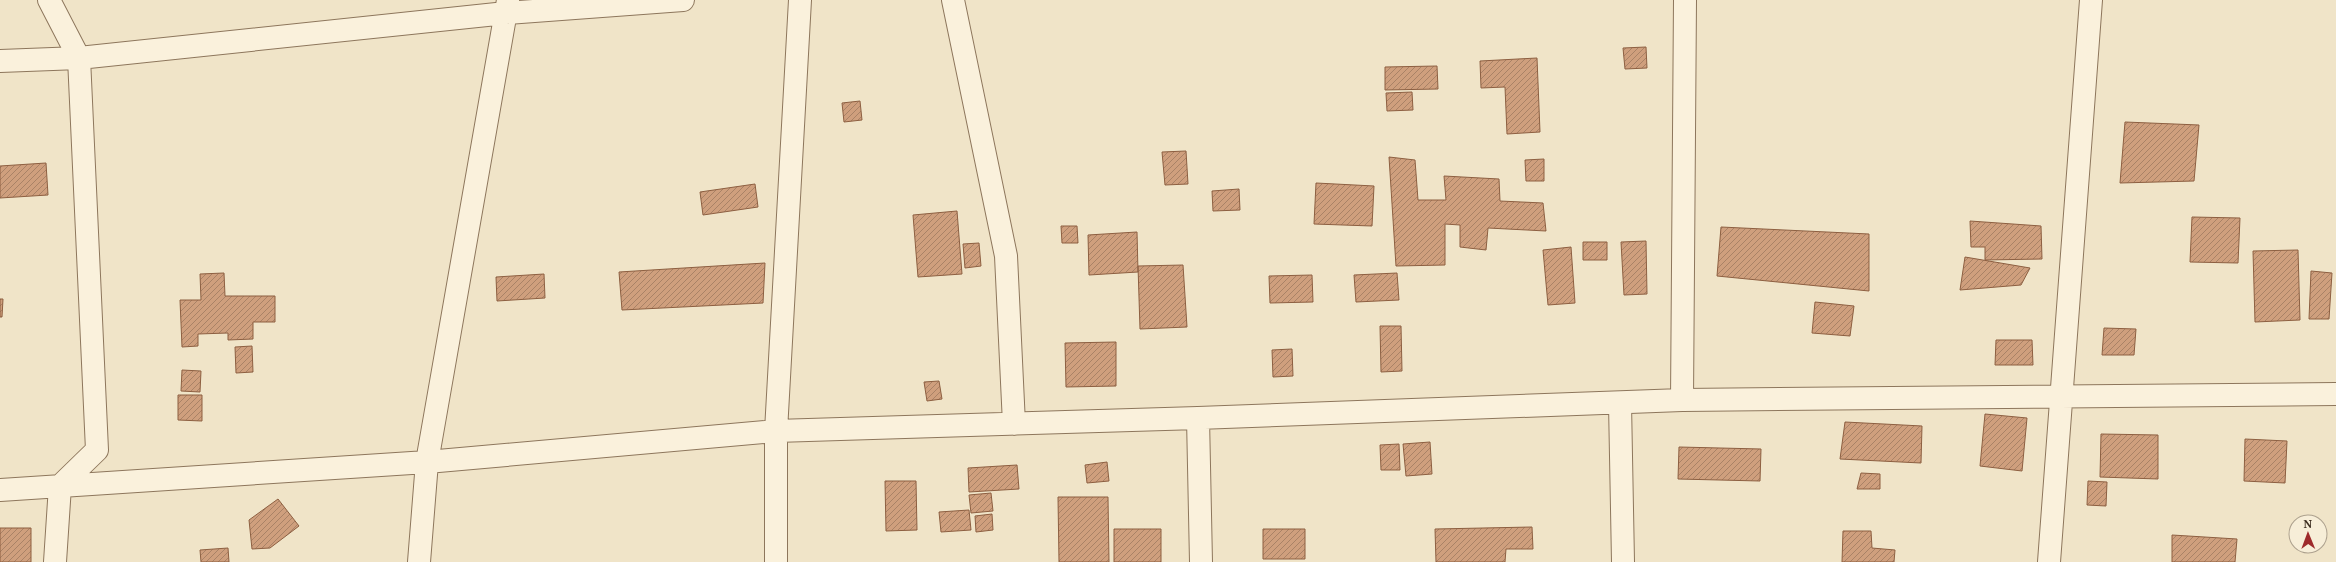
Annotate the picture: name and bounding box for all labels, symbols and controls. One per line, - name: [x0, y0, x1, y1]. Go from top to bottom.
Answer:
- north arrow: [2288, 514, 2328, 554]
- text: N: [2303, 516, 2313, 531]

